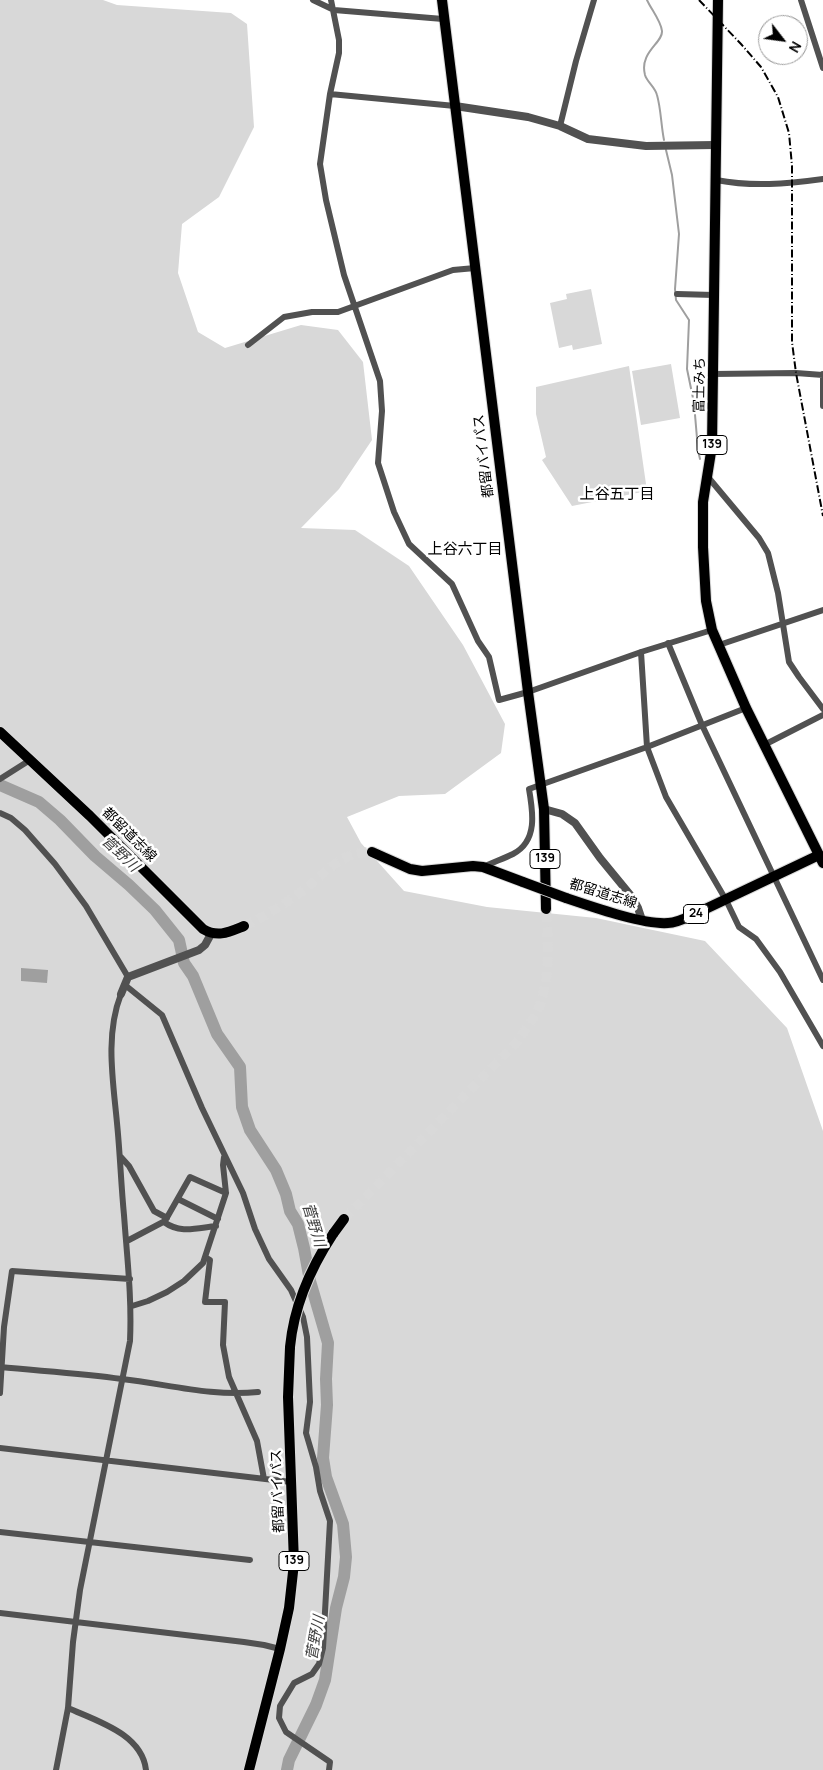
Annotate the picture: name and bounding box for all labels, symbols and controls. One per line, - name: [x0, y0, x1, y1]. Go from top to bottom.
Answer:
- north arrow: [758, 15, 808, 65]
- text: N: [785, 38, 806, 56]
- street label: 富士みち: [691, 357, 709, 413]
- street label: 都留バイパス: [471, 413, 497, 499]
- road number: 139: [697, 436, 727, 454]
- district label: 上谷五丁目: [580, 486, 654, 504]
- district label: 上谷六丁目: [428, 541, 502, 559]
- street label: 都留道志線: [98, 804, 160, 866]
- water label: 菅野川: [97, 832, 143, 876]
- road number: 139: [530, 850, 560, 869]
- street label: 都留道志線: [567, 876, 639, 912]
- road number: 24: [684, 904, 708, 924]
- water label: 菅野川: [298, 1201, 328, 1249]
- street label: 都留バイパス: [268, 1449, 288, 1533]
- road number: 139: [279, 1552, 309, 1570]
- water label: 菅野川: [303, 1614, 329, 1662]

